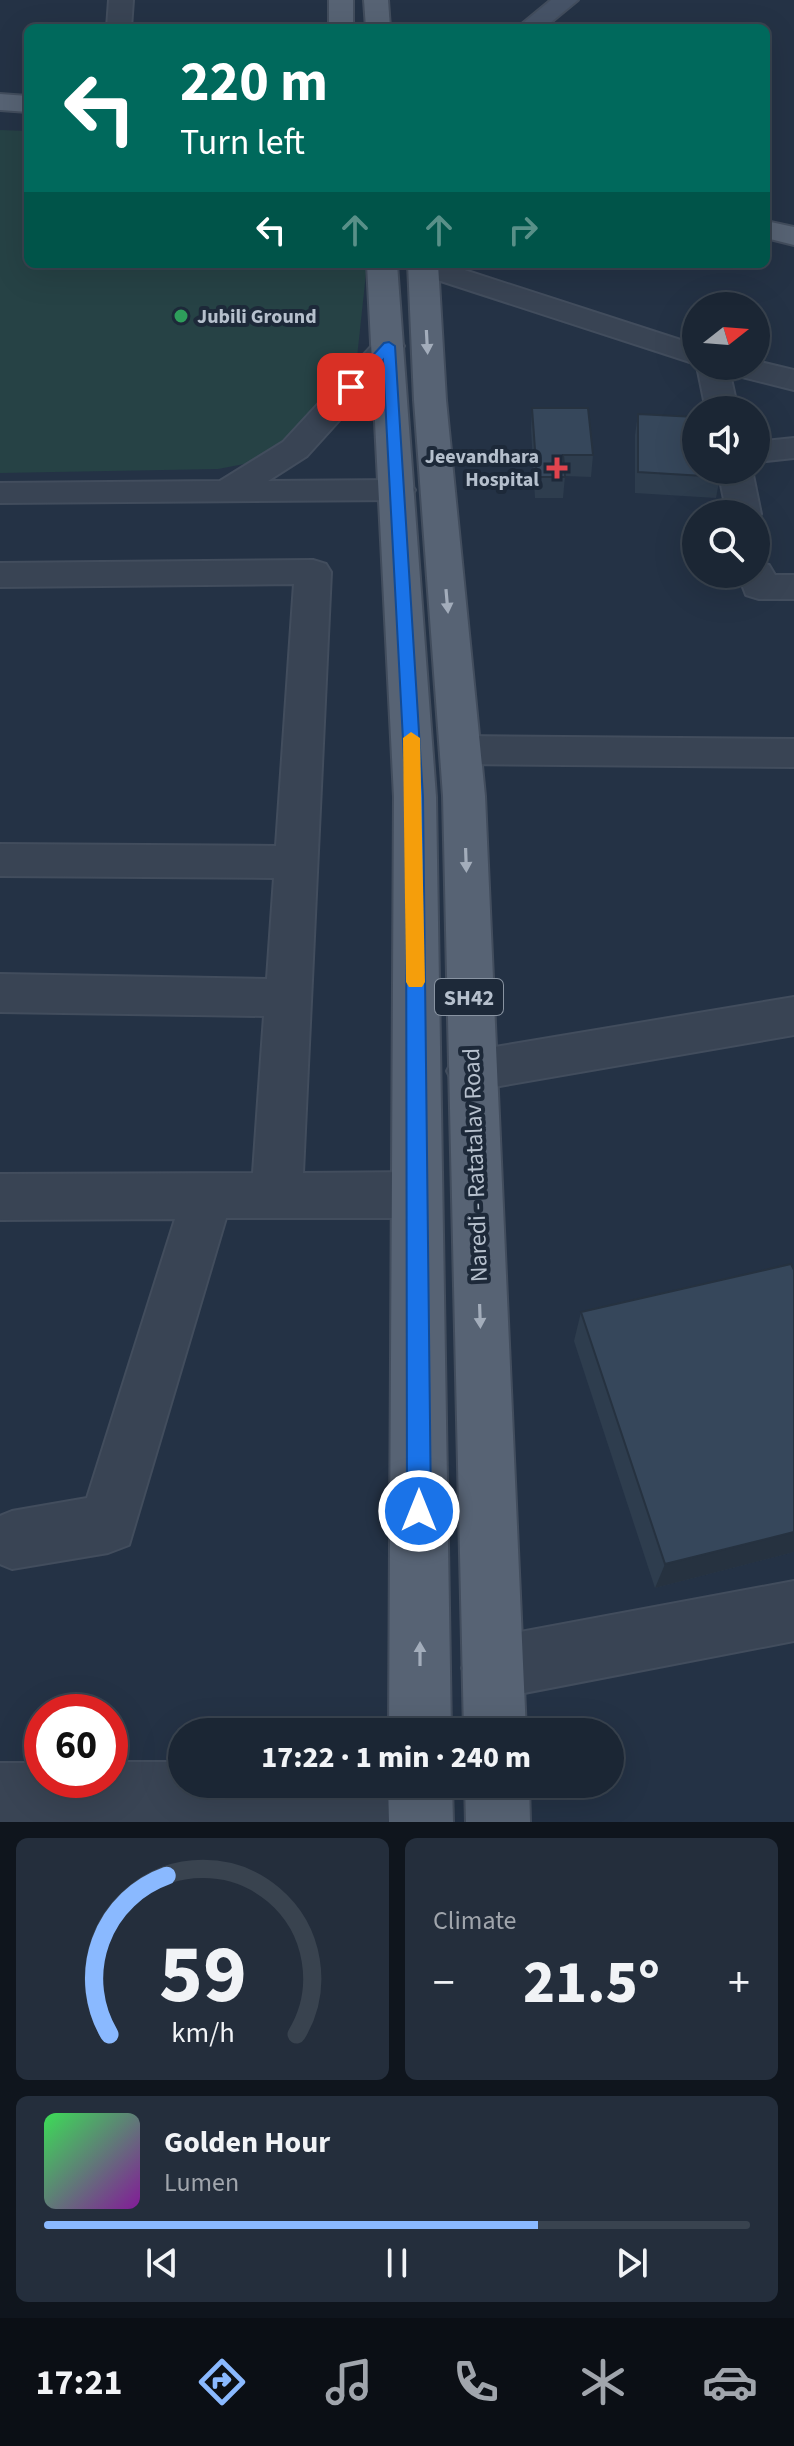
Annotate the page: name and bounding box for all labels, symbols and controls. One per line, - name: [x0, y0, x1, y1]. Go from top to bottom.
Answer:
- text: 220 m: [180, 43, 328, 122]
- icon: left: [48, 56, 152, 160]
- text: Turn left: [180, 117, 305, 168]
- icon: left: [249, 208, 293, 252]
- icon: ahead: [333, 208, 377, 252]
- icon: ahead: [417, 208, 461, 252]
- icon: right: [501, 208, 545, 252]
- north arrow: [682, 292, 770, 380]
- map controls: [682, 292, 770, 588]
- place label: Jubili Ground: [197, 303, 317, 331]
- marker: Jubili Ground: [172, 307, 190, 325]
- one-way arrow: [421, 330, 434, 355]
- pin: [317, 353, 385, 421]
- icon: arrive: [329, 365, 373, 409]
- button: sound: [682, 396, 770, 484]
- place label: Jeevandhara Hospital: [425, 443, 539, 494]
- marker: Jeevandhara Hospital: [546, 457, 568, 479]
- button: search: [682, 500, 770, 588]
- one-way arrow: [441, 589, 454, 614]
- one-way arrow: [459, 848, 472, 873]
- road number: SH42: [435, 979, 503, 1015]
- street label: Naredi - Ratatalav Road: [454, 1047, 497, 1283]
- one-way arrow: [474, 1304, 487, 1329]
- position arrow: [377, 1469, 461, 1553]
- one-way arrow: [414, 1641, 426, 1666]
- speed limit sign: 60: [24, 1694, 128, 1798]
- text: 17:22 · 1 min · 240 m: [261, 1736, 531, 1779]
- text: Climate: [433, 1902, 517, 1939]
- text: 59: [159, 1916, 246, 2034]
- text: 21.5°: [523, 1941, 660, 2026]
- text: −: [433, 1952, 455, 2015]
- text: +: [728, 1952, 750, 2015]
- text: km/h: [171, 2013, 234, 2053]
- text: Golden Hour: [164, 2121, 330, 2164]
- text: Lumen: [164, 2164, 239, 2201]
- icon: previous: [140, 2241, 184, 2285]
- icon: pause: [375, 2241, 419, 2285]
- icon: next: [610, 2241, 654, 2285]
- icon: directions: [194, 2354, 250, 2410]
- icon: music: [321, 2354, 377, 2410]
- icon: phone: [448, 2354, 504, 2410]
- icon: climate: [575, 2354, 631, 2410]
- icon: car: [702, 2354, 758, 2410]
- text: 17:21: [36, 2357, 122, 2408]

